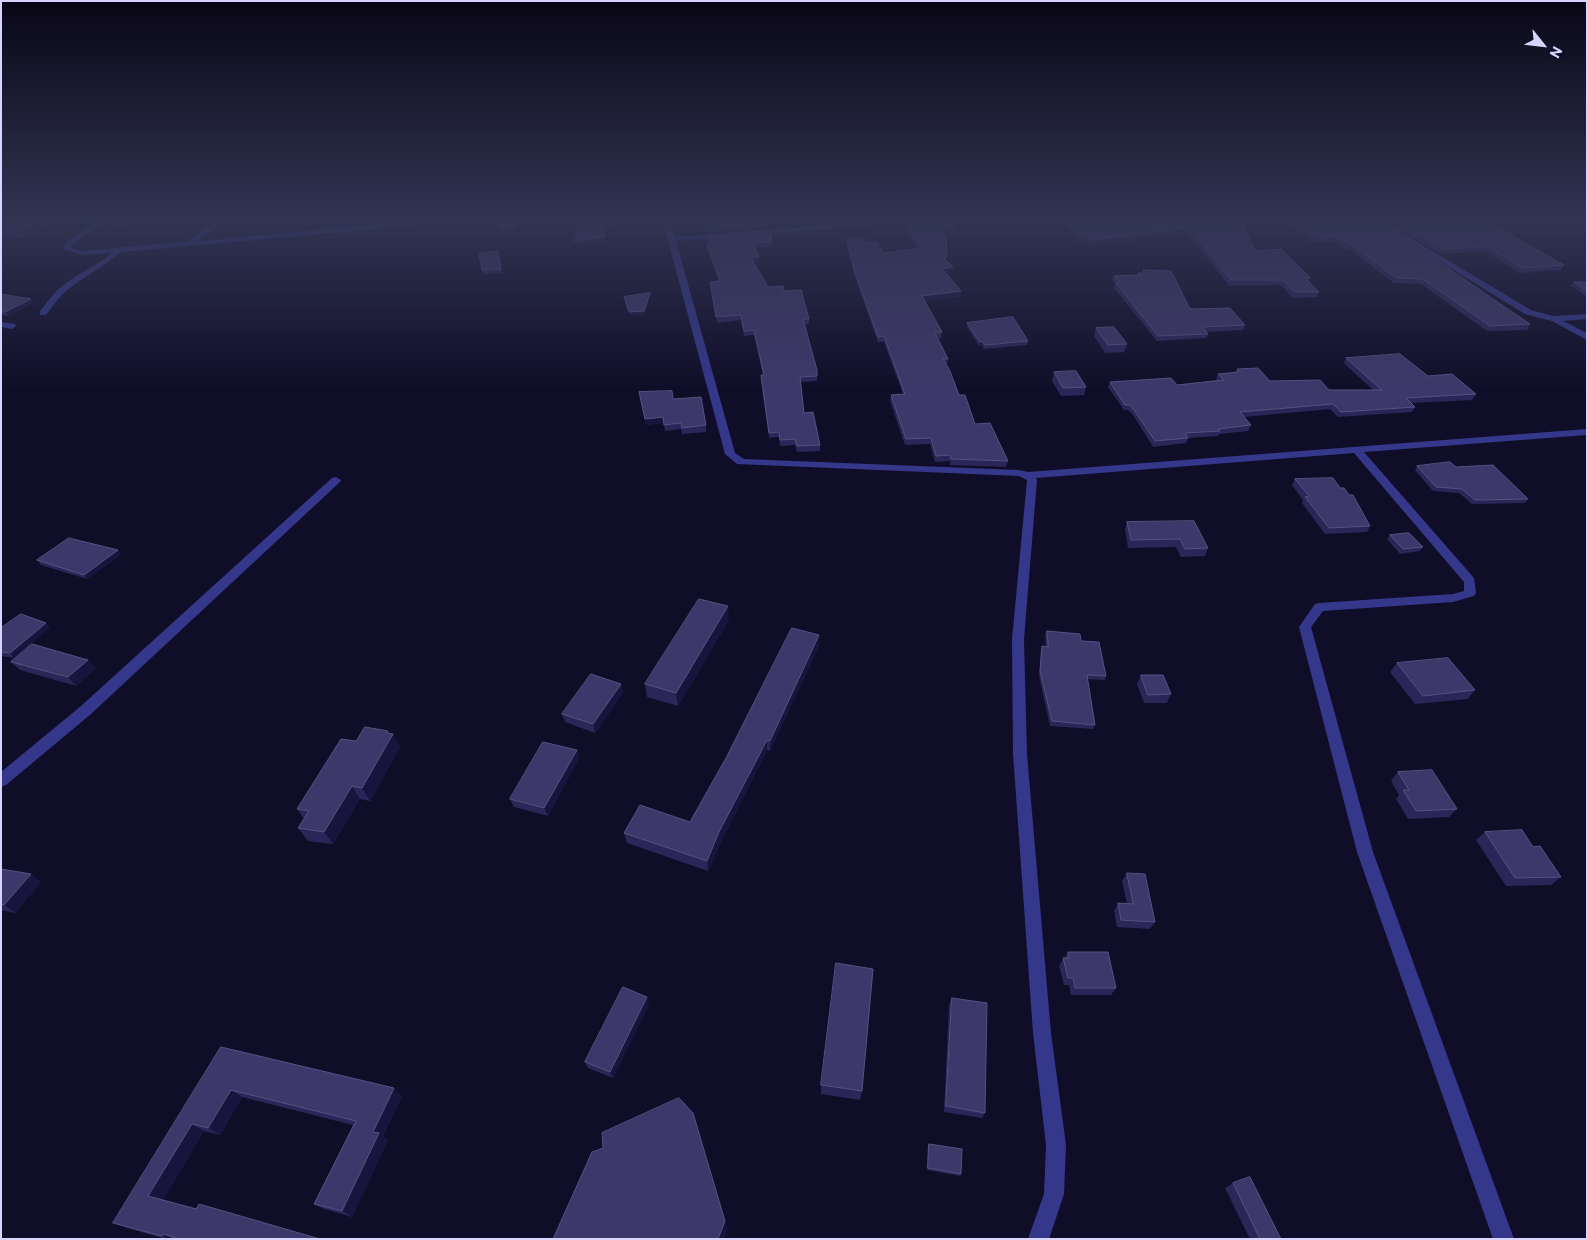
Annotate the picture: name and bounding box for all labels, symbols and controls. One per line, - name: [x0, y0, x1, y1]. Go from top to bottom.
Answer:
- north arrow: [1518, 20, 1568, 70]
- text: N: [1547, 44, 1567, 61]

